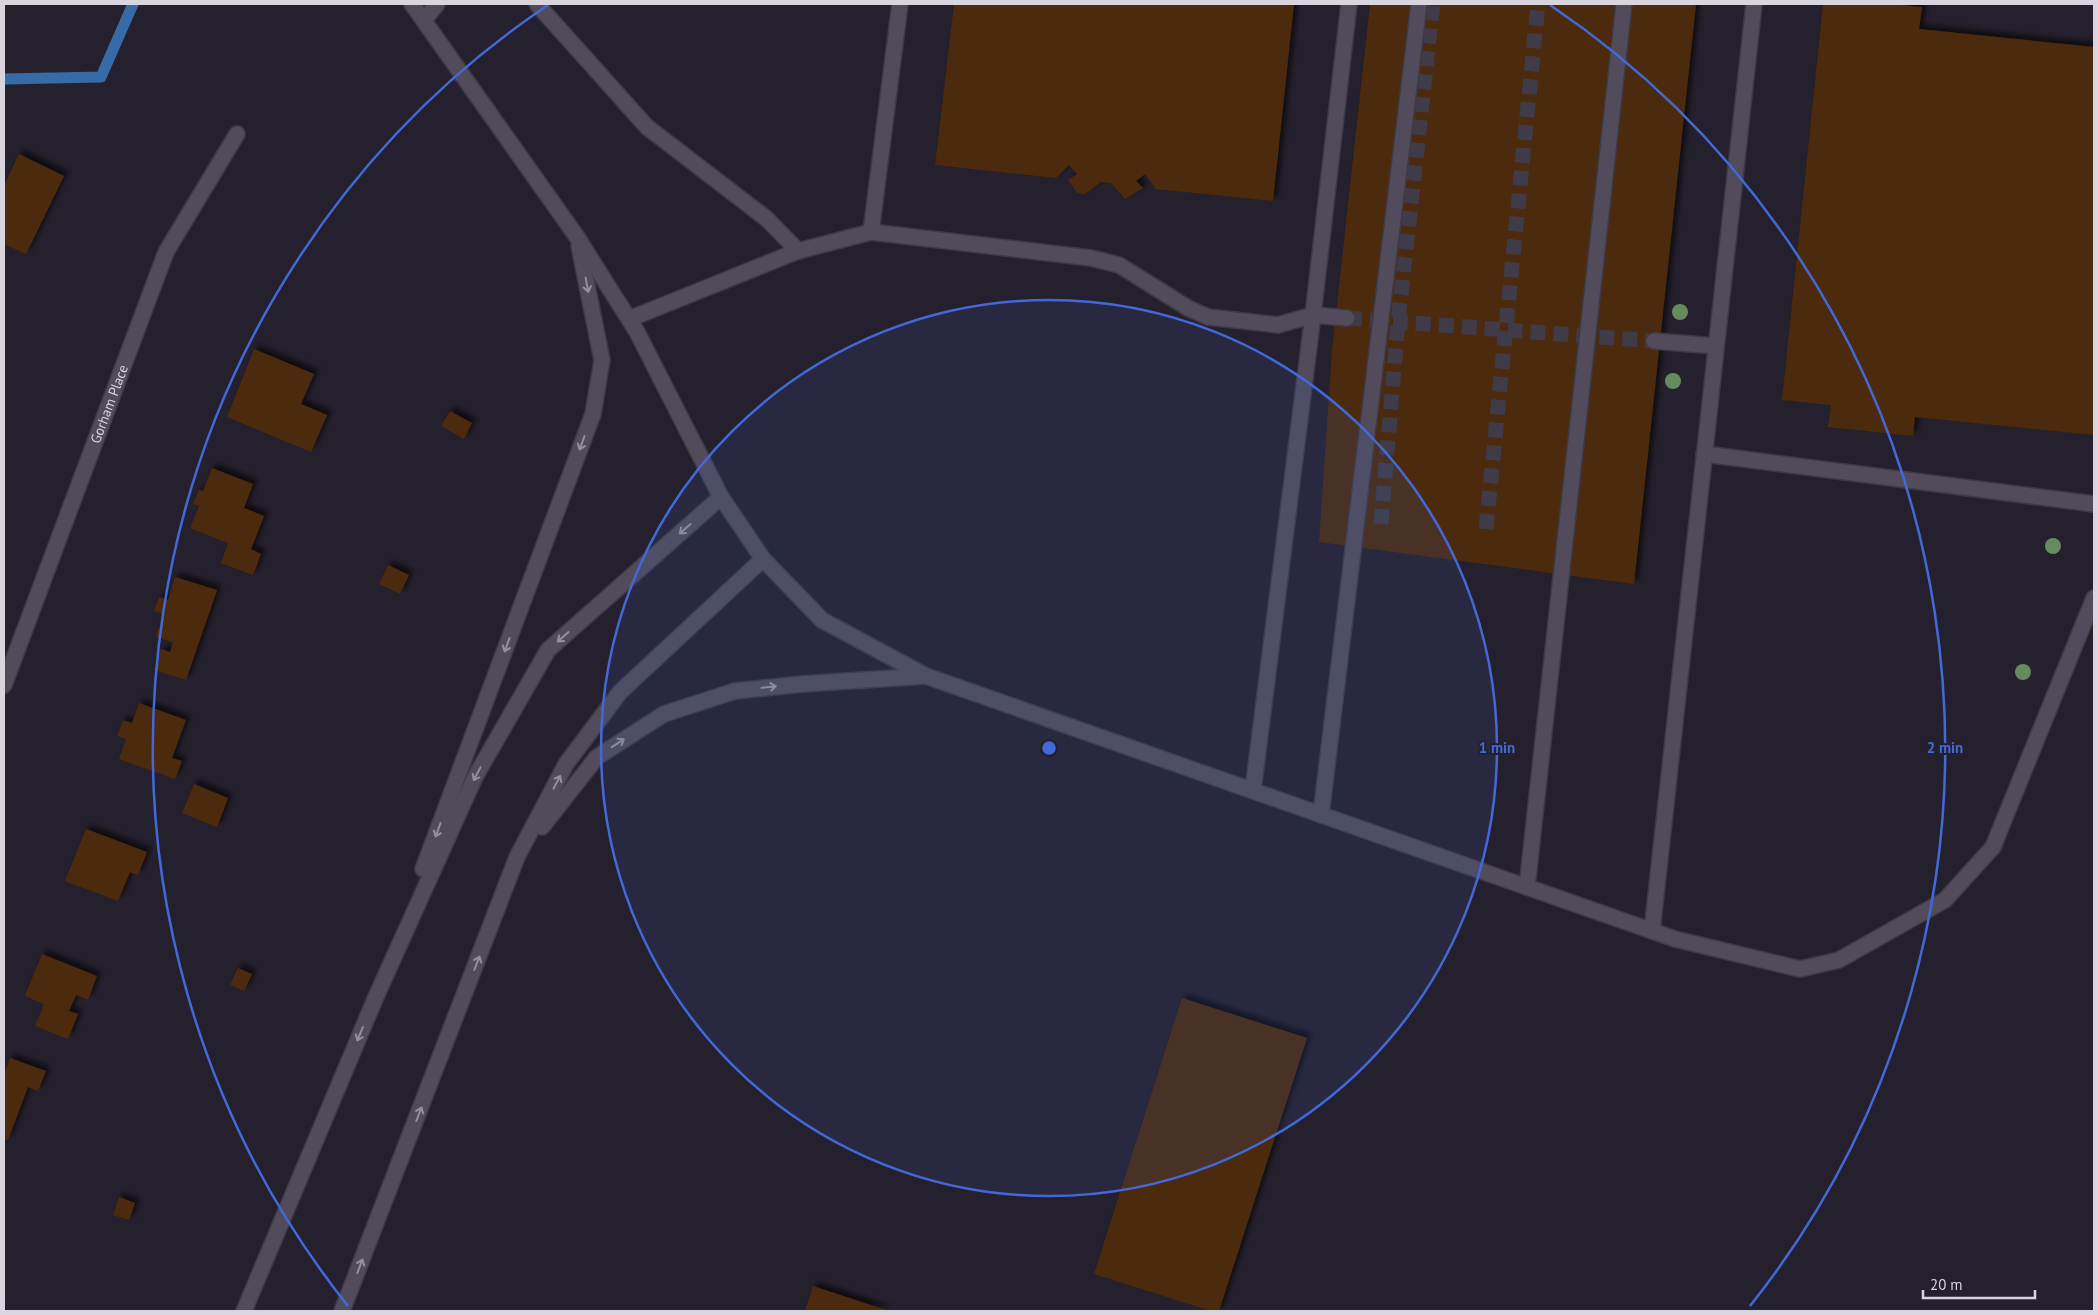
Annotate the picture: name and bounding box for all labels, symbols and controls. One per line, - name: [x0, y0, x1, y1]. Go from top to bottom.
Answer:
- one-way arrow: [583, 277, 592, 293]
- street label: Gorham Place: [86, 362, 132, 446]
- one-way arrow: [577, 435, 586, 451]
- one-way arrow: [678, 524, 691, 535]
- one-way arrow: [556, 631, 569, 642]
- one-way arrow: [502, 637, 511, 652]
- one-way arrow: [760, 682, 776, 692]
- one-way arrow: [611, 738, 625, 748]
- text: 1 min: [1479, 738, 1515, 757]
- text: 2 min: [1927, 738, 1963, 757]
- centre of rings: [1040, 739, 1058, 757]
- one-way arrow: [472, 766, 482, 781]
- one-way arrow: [552, 775, 562, 790]
- one-way arrow: [433, 822, 442, 837]
- one-way arrow: [473, 955, 482, 971]
- one-way arrow: [355, 1026, 364, 1041]
- one-way arrow: [415, 1107, 424, 1123]
- one-way arrow: [356, 1259, 365, 1274]
- scale bar: [1923, 1268, 2036, 1300]
- text: 20 m: [1930, 1275, 1963, 1294]

